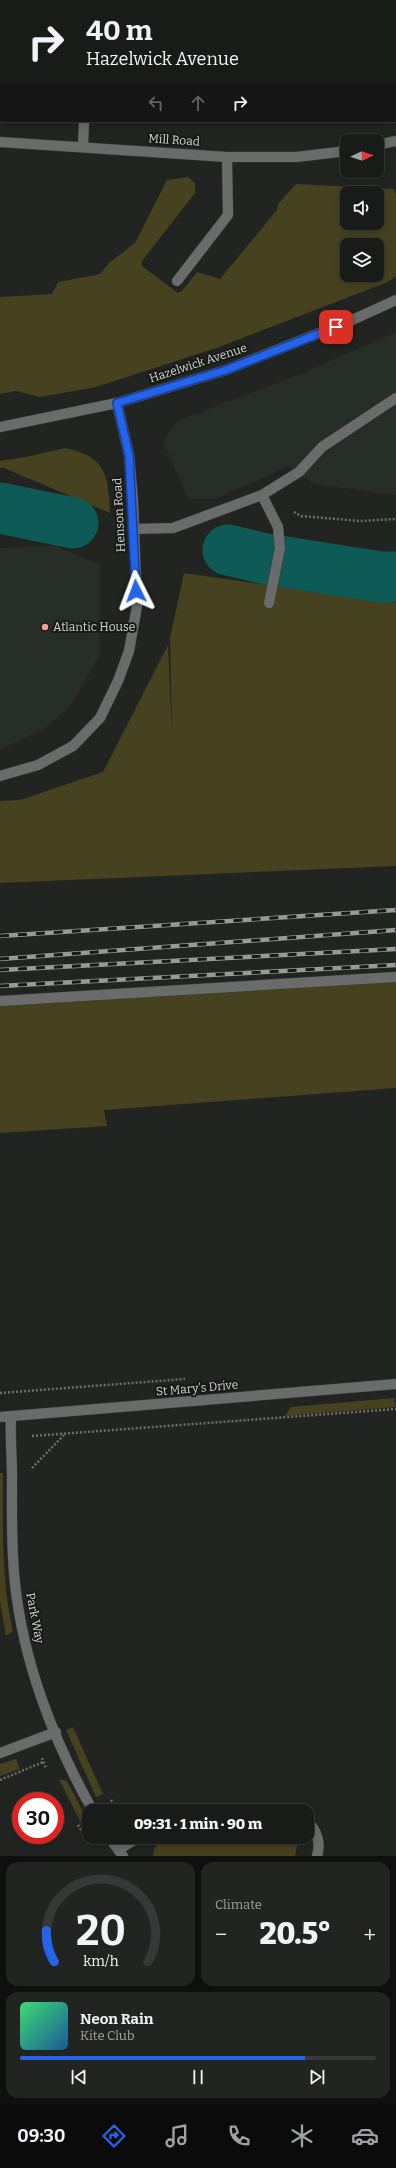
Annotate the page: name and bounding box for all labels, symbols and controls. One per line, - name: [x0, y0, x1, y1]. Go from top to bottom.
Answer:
- text: 40 m: [86, 14, 153, 47]
- icon: right: [20, 16, 72, 68]
- text: Hazelwick Avenue: [86, 48, 239, 70]
- icon: left: [145, 92, 167, 114]
- icon: ahead: [187, 92, 209, 114]
- icon: right: [229, 92, 251, 114]
- street label: Mill Road: [148, 131, 200, 149]
- north arrow: [340, 134, 384, 178]
- map controls: [340, 134, 384, 282]
- button: sound: [340, 186, 384, 230]
- button: layers: [340, 238, 384, 282]
- pin: [319, 310, 353, 344]
- icon: arrive: [325, 316, 347, 338]
- street label: Hazelwick Avenue: [147, 341, 249, 385]
- street label: Henson Road: [110, 477, 128, 553]
- position arrow: [115, 570, 157, 612]
- place label: Atlantic House: [53, 620, 135, 634]
- marker: Atlantic House: [40, 622, 50, 632]
- street label: St Mary's Drive: [155, 1377, 239, 1399]
- street label: Park Way: [23, 1591, 47, 1645]
- speed limit sign: 30: [12, 1792, 64, 1844]
- text: 09:31 · 1 min · 90 m: [134, 1815, 262, 1833]
- text: Climate: [215, 1897, 262, 1912]
- text: 20: [76, 1906, 125, 1956]
- text: 20.5°: [259, 1916, 331, 1952]
- text: −: [215, 1921, 227, 1948]
- text: +: [363, 1921, 376, 1948]
- text: km/h: [83, 1953, 118, 1970]
- text: Neon Rain: [80, 2010, 153, 2028]
- text: Kite Club: [80, 2028, 134, 2043]
- icon: previous: [68, 2066, 90, 2088]
- icon: pause: [187, 2066, 209, 2088]
- icon: next: [306, 2066, 328, 2088]
- icon: directions: [100, 2122, 128, 2150]
- icon: music: [163, 2122, 191, 2150]
- icon: phone: [225, 2122, 253, 2150]
- icon: climate: [288, 2122, 316, 2150]
- icon: car: [351, 2122, 379, 2150]
- text: 09:30: [17, 2125, 65, 2147]

